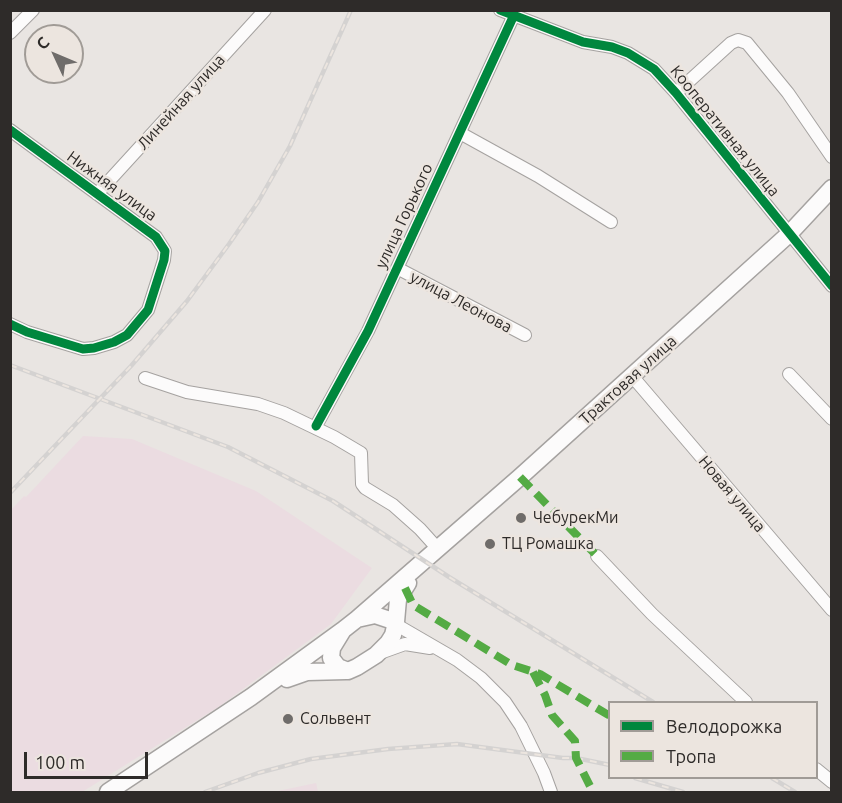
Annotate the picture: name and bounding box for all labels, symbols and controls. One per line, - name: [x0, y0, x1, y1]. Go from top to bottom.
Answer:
- north arrow: [24, 24, 84, 84]
- text: С: [32, 33, 53, 53]
- street label: Линейная улица: [133, 50, 229, 154]
- street label: Кооперативная улица: [666, 62, 784, 200]
- street label: Нижняя улица: [63, 147, 161, 225]
- street label: улица Горького: [371, 160, 437, 272]
- street label: улица Леонова: [407, 267, 515, 337]
- street label: Трактовая улица: [576, 331, 680, 429]
- street label: Новая улица: [695, 452, 769, 536]
- place label: ЧебурекМи: [533, 508, 619, 528]
- marker: ЧебурекМи: [514, 511, 528, 525]
- place label: ТЦ Ромашка: [502, 534, 594, 554]
- marker: ТЦ Ромашка: [483, 537, 497, 551]
- legend: [608, 701, 818, 779]
- place label: Сольвент: [300, 709, 371, 729]
- marker: Сольвент: [281, 712, 295, 726]
- text: Велодорожка: [666, 716, 782, 736]
- scale bar: [27, 740, 152, 778]
- text: Тропа: [666, 746, 716, 766]
- text: 100 m: [35, 752, 85, 772]

